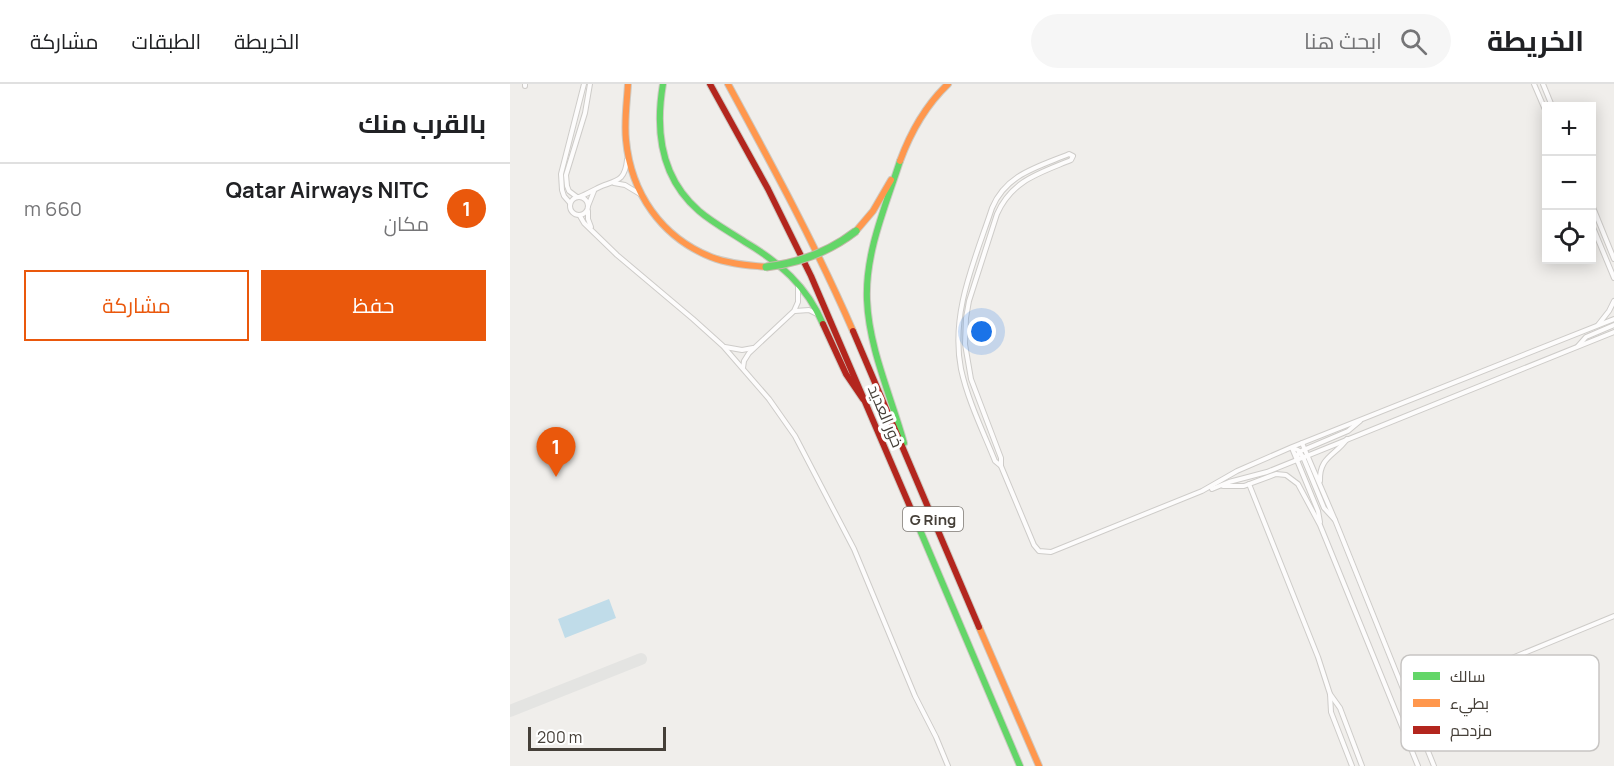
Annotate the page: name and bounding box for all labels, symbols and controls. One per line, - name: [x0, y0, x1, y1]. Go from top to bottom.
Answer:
- search box: [1031, 14, 1451, 68]
- text: الخريطة: [1487, 21, 1584, 59]
- icon: search: [1397, 25, 1430, 58]
- text: ابحث هنا: [1304, 26, 1382, 56]
- text: مشاركة: [30, 27, 99, 55]
- text: الطبقات: [132, 27, 201, 55]
- text: الخريطة: [234, 27, 300, 55]
- map controls: [1542, 102, 1596, 264]
- button: +: [1542, 102, 1596, 156]
- text: بالقرب منك: [358, 105, 486, 141]
- button: −: [1542, 156, 1596, 210]
- text: Qatar Airways NITC: [226, 175, 429, 205]
- text: 660 m: [24, 195, 82, 222]
- text: 1: [462, 195, 471, 222]
- text: مكان: [384, 210, 429, 237]
- button: locate: [1542, 210, 1596, 264]
- button: مشاركة: [24, 270, 249, 341]
- button: حفظ: [261, 270, 486, 341]
- your location: [967, 317, 996, 346]
- street label: خور العديد: [863, 381, 909, 451]
- pin: 1: [536, 428, 576, 477]
- road number: G Ring: [903, 507, 963, 531]
- legend: [1401, 655, 1599, 751]
- text: سالك: [1450, 665, 1485, 687]
- text: بطيء: [1450, 692, 1489, 717]
- text: مزدحم: [1450, 719, 1492, 742]
- scale bar: [528, 724, 666, 752]
- text: 200 m: [537, 726, 582, 748]

